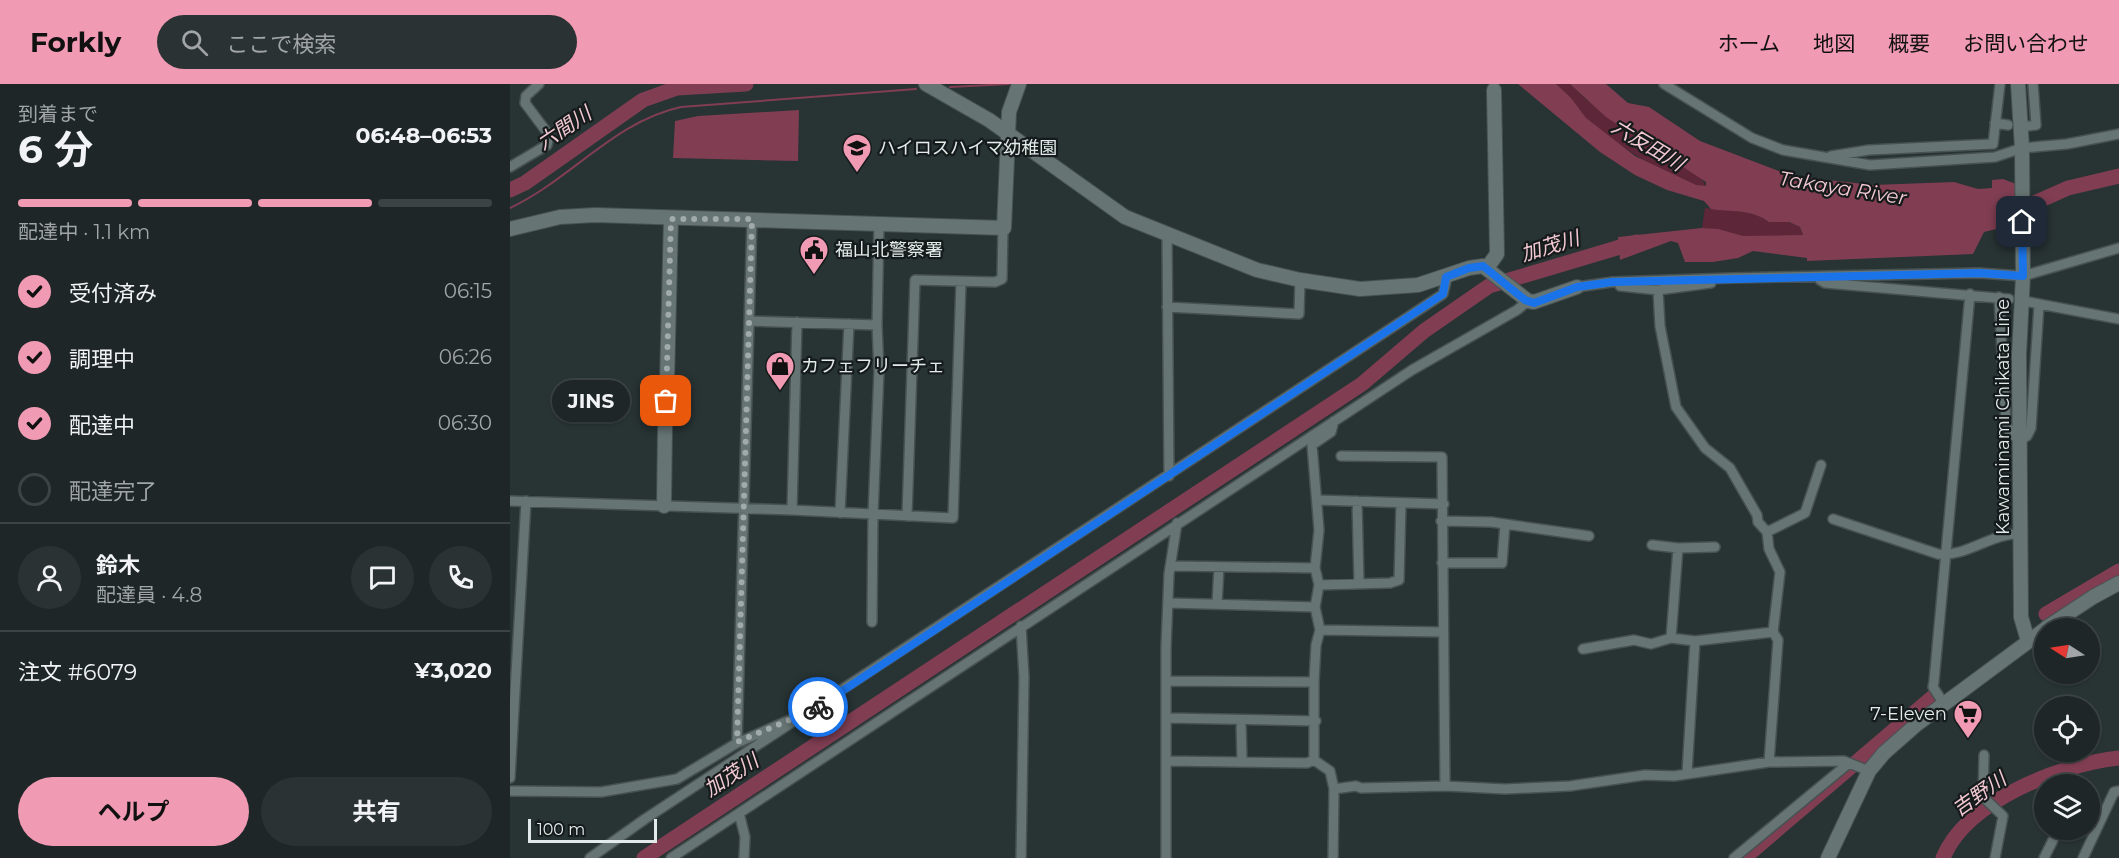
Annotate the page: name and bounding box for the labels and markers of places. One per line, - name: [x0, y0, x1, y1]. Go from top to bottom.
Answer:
- school or university icon: ハイロスハイマ幼稚園: [841, 132, 873, 174]
- place label: ハイロスハイマ幼稚園: [878, 137, 1057, 159]
- pin: [1996, 196, 2047, 247]
- public building icon: 福山北警察署: [798, 234, 830, 276]
- place label: 福山北警察署: [835, 239, 943, 261]
- shop icon: カフェフリーチェ: [764, 350, 796, 392]
- place label: カフェフリーチェ: [801, 355, 945, 377]
- pin: [640, 375, 691, 426]
- callout: JINS: [552, 380, 630, 422]
- supermarket icon: 7-Eleven: [1952, 698, 1984, 740]
- place label: 7-Eleven: [1870, 703, 1947, 725]

